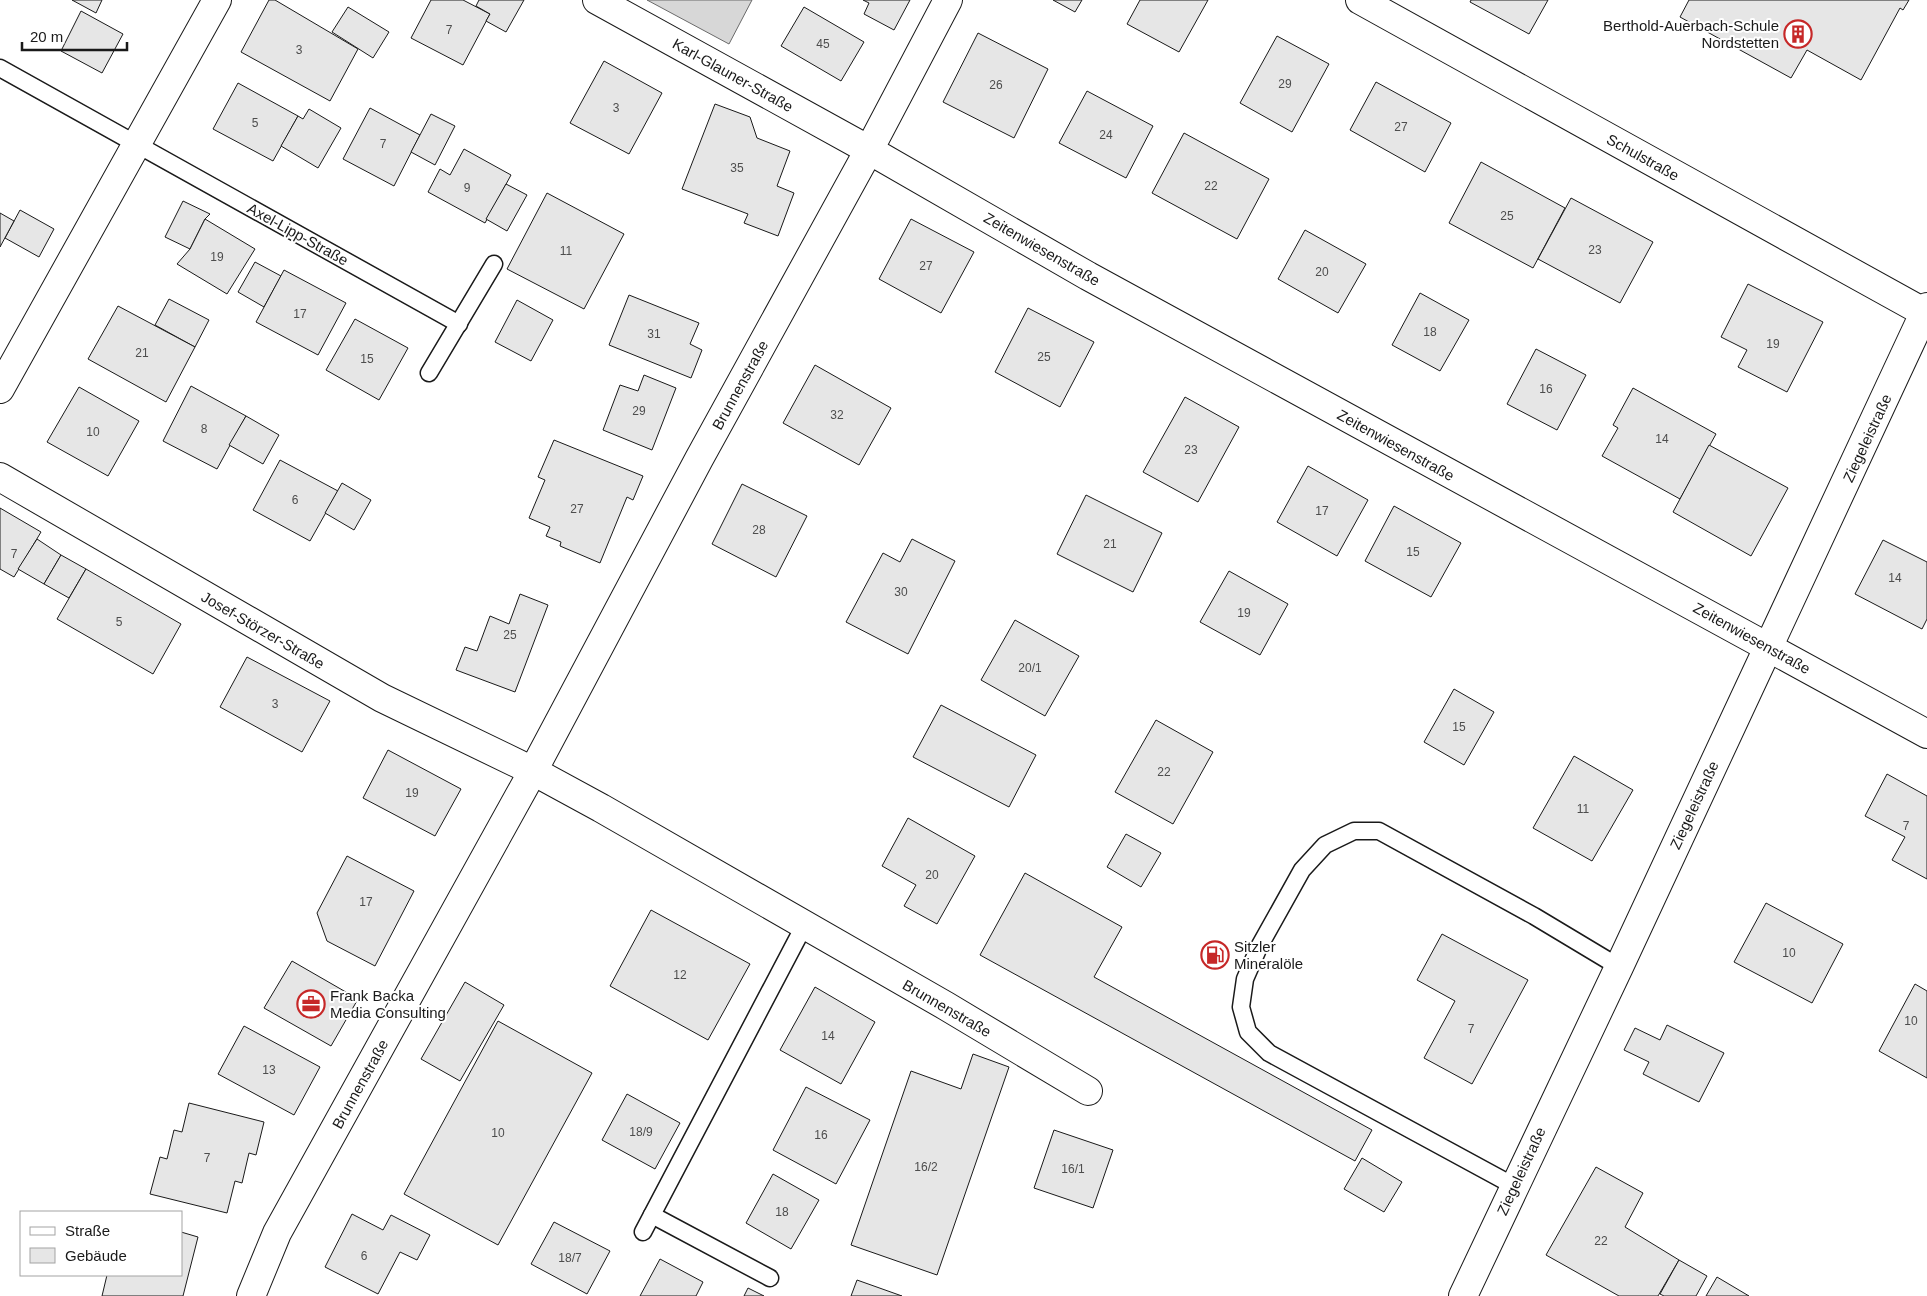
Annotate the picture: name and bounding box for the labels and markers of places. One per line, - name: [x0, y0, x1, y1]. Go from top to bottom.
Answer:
- place label: Berthold-Auerbach-Schule Nordstetten: [1603, 17, 1779, 51]
- building icon: Berthold-Auerbach-Schule Nordstetten: [1783, 19, 1813, 49]
- place label: Sitzler Mineralöle: [1234, 938, 1303, 972]
- fuel station icon: Sitzler Mineralöle: [1200, 940, 1230, 970]
- place label: Frank Backa Media Consulting: [330, 987, 446, 1021]
- office icon: Frank Backa Media Consulting: [296, 989, 326, 1019]

